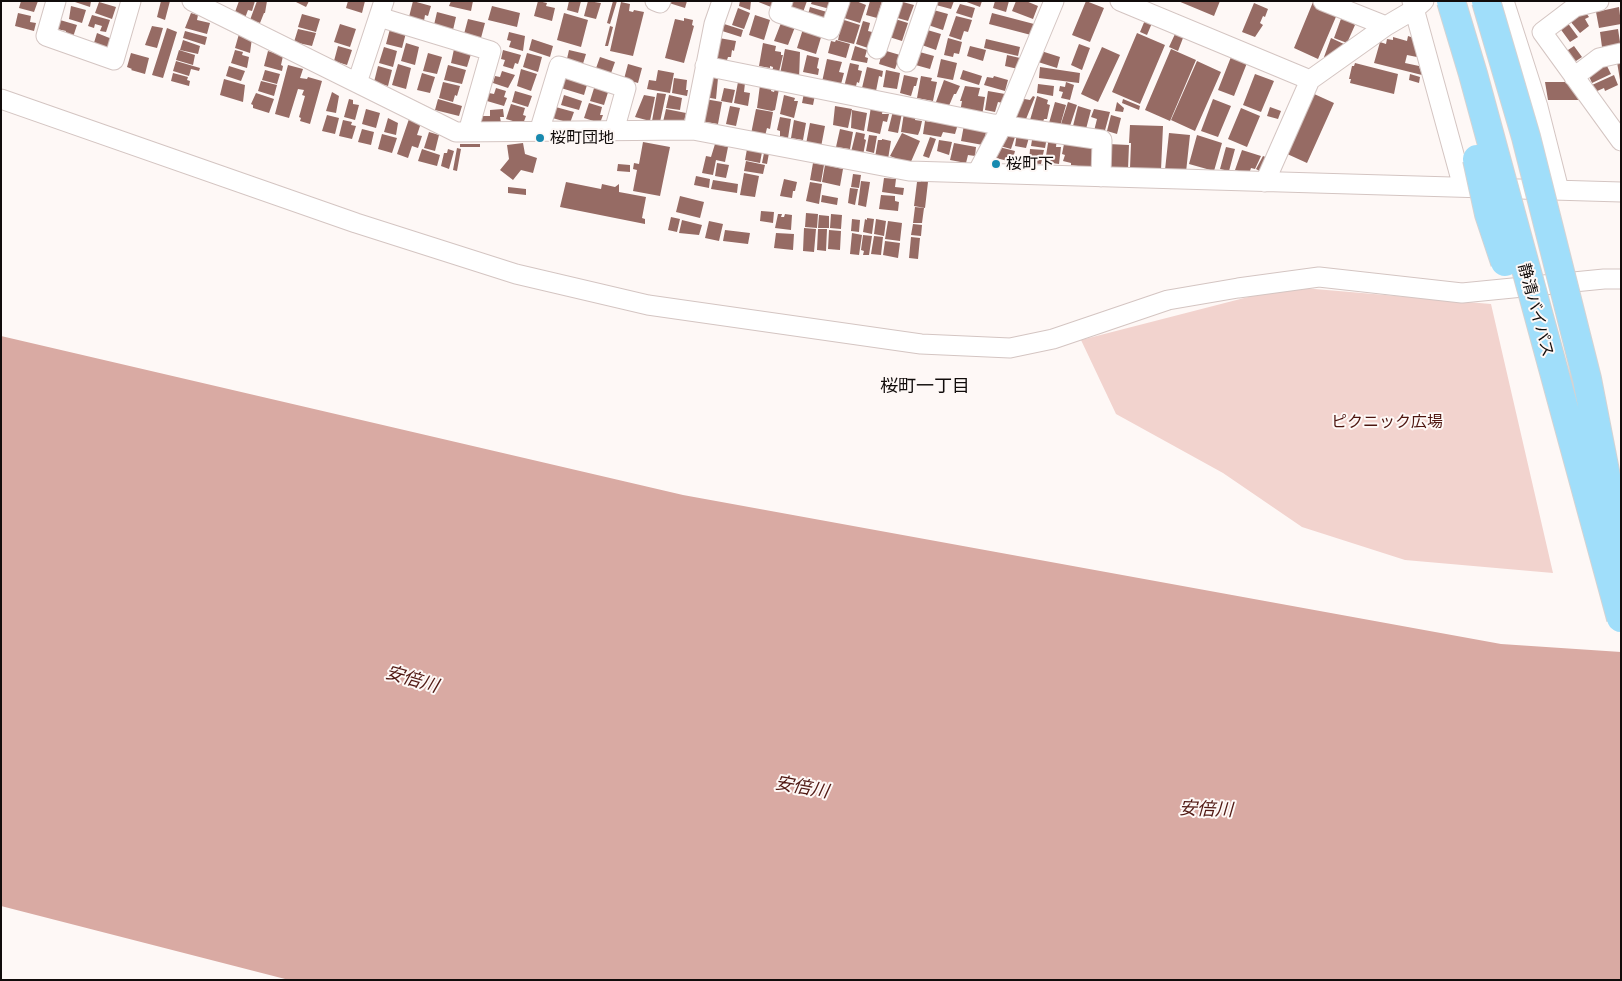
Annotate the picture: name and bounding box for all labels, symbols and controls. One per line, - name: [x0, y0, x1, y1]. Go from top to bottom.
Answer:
- place label: 桜町団地: [550, 128, 614, 148]
- marker: 桜町団地: [534, 132, 546, 144]
- place label: 桜町下: [1006, 154, 1054, 174]
- marker: 桜町下: [990, 158, 1002, 170]
- street label: 静清バイパス: [1514, 261, 1558, 359]
- district label: 桜町一丁目: [880, 375, 970, 397]
- park label: ピクニック広場: [1331, 412, 1443, 432]
- water label: 安倍川: [383, 661, 441, 697]
- water label: 安倍川: [774, 772, 830, 802]
- water label: 安倍川: [1179, 797, 1233, 821]

